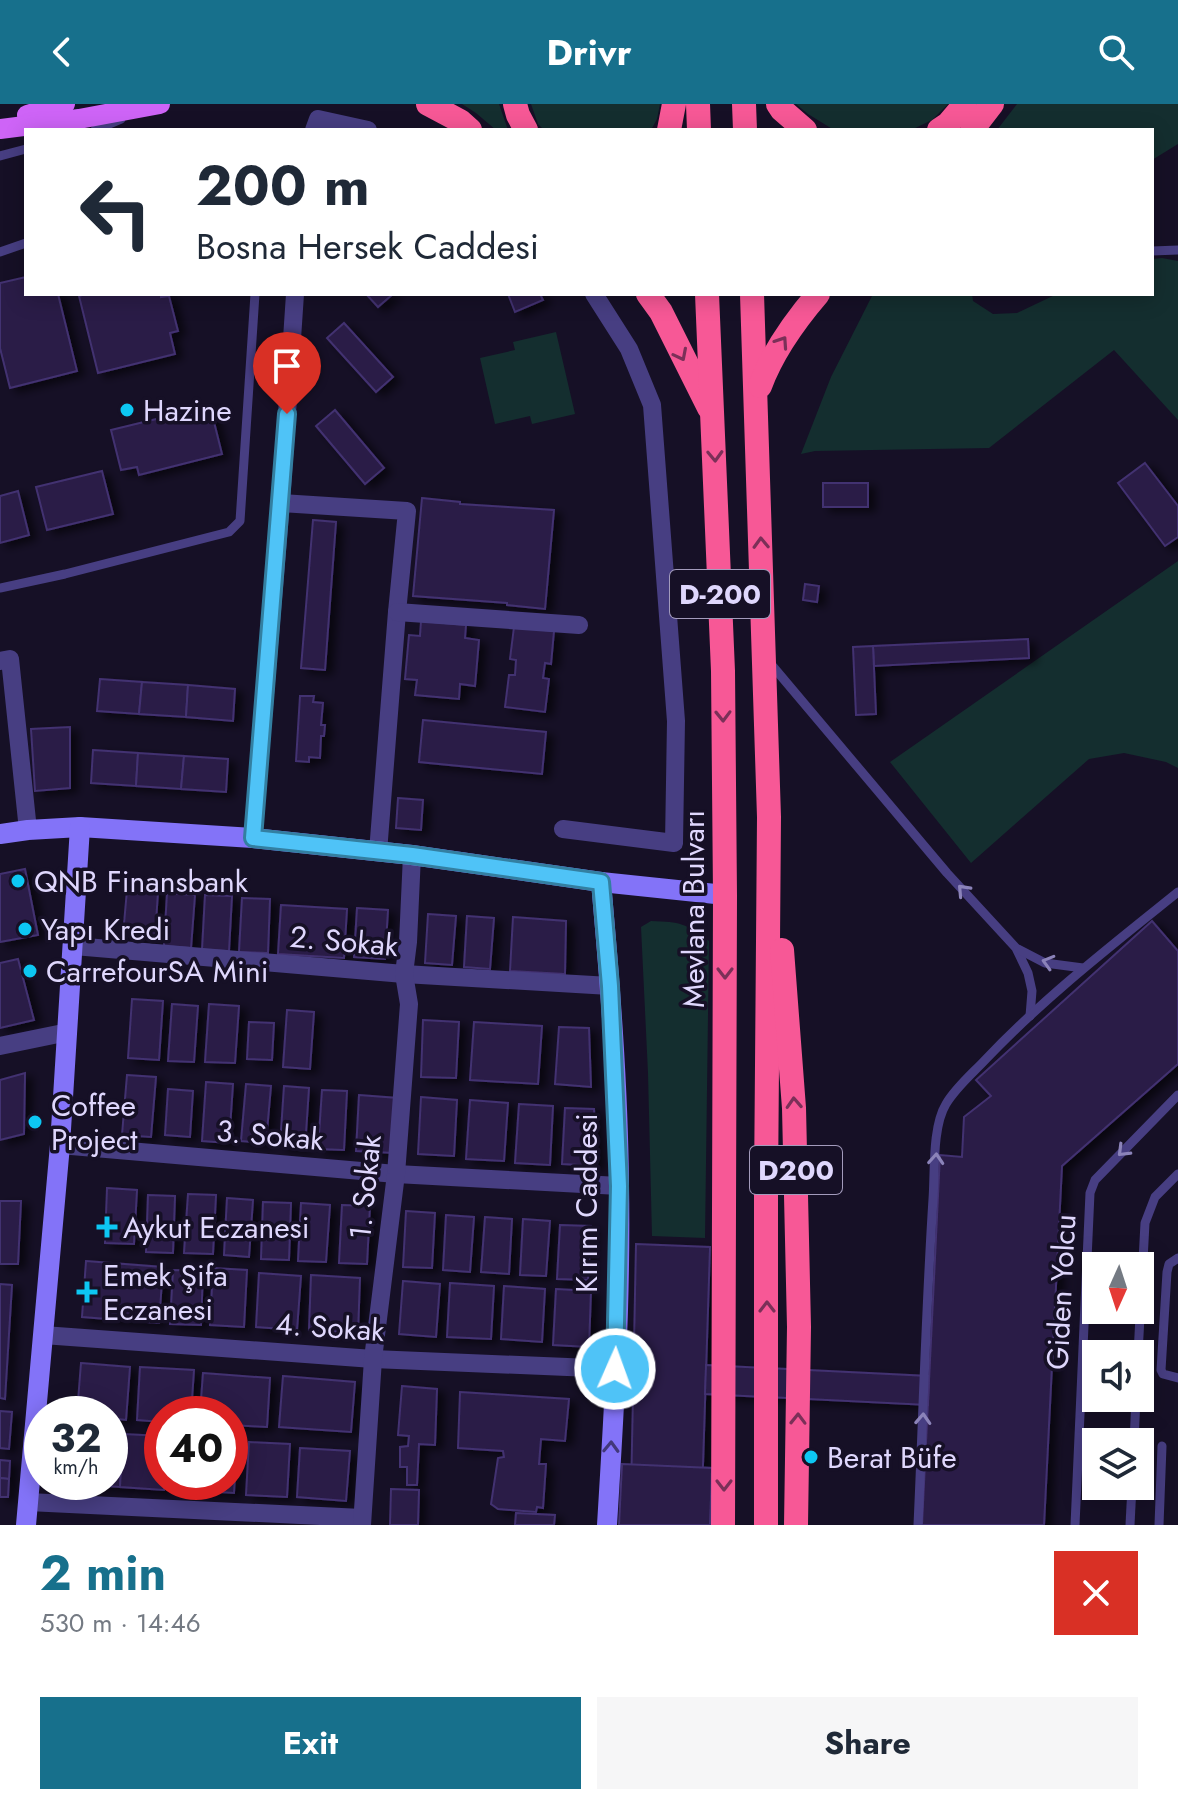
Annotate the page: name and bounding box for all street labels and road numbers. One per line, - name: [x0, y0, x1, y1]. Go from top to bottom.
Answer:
- road number: D-200: [670, 570, 770, 618]
- street label: Mevlana Bulvarı: [672, 810, 715, 1008]
- street label: 2. Sokak: [288, 915, 401, 967]
- street label: 3. Sokak: [215, 1109, 326, 1161]
- street label: Kırım Caddesi: [565, 1113, 608, 1293]
- street label: 1. Sokak: [338, 1132, 392, 1242]
- road number: D200: [750, 1146, 842, 1194]
- street label: Giden Yolcu: [1035, 1213, 1087, 1371]
- street label: 4. Sokak: [274, 1302, 387, 1352]

